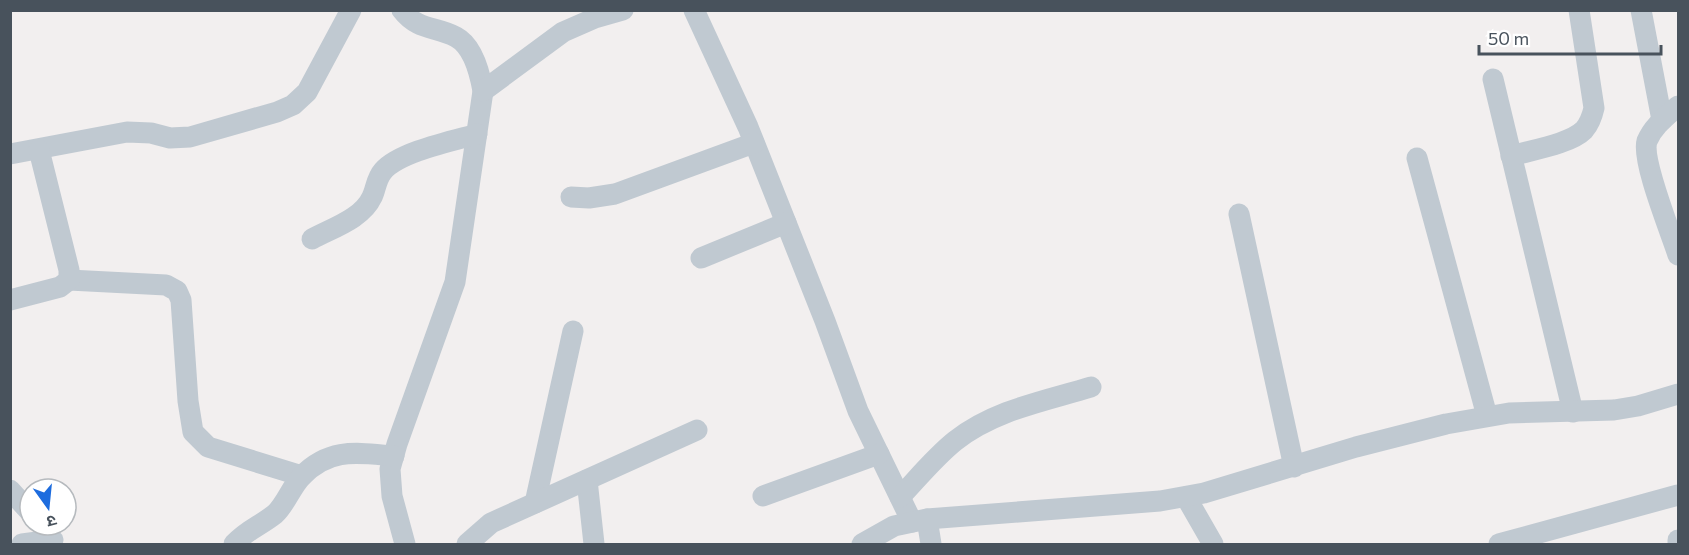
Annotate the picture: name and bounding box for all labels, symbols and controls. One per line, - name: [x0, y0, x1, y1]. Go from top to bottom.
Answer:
- scale bar: [1479, 18, 1660, 56]
- text: 50 m: [1488, 27, 1529, 49]
- north arrow: [18, 477, 78, 537]
- text: उ: [44, 512, 59, 533]

